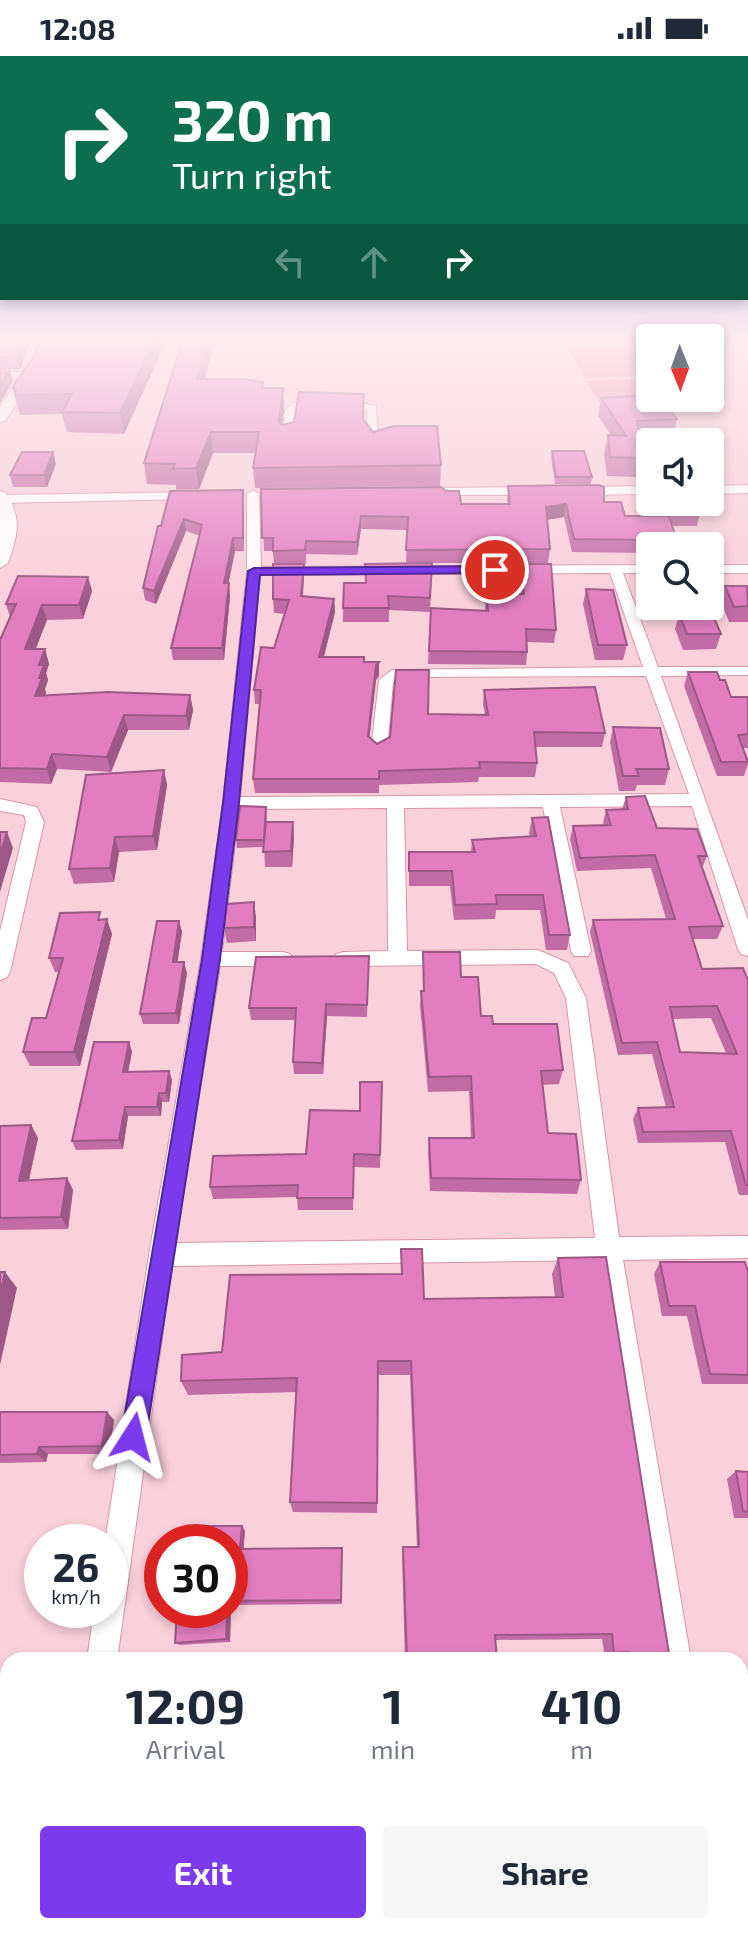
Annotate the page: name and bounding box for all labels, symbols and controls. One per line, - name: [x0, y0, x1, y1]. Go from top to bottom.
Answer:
- text: 12:08: [40, 10, 116, 46]
- text: 320 m: [172, 85, 333, 152]
- icon: right: [40, 88, 144, 192]
- text: Turn right: [172, 153, 332, 196]
- icon: left: [268, 240, 312, 284]
- icon: ahead: [352, 240, 396, 284]
- icon: right: [436, 240, 480, 284]
- north arrow: [636, 324, 724, 412]
- map controls: [636, 324, 724, 620]
- button: sound: [636, 428, 724, 516]
- button: search: [636, 532, 724, 620]
- pin: [461, 536, 529, 604]
- icon: arrive: [473, 548, 517, 592]
- position arrow: [91, 1395, 175, 1479]
- speed limit sign: 30: [144, 1524, 248, 1628]
- text: 26: [53, 1542, 99, 1590]
- text: km/h: [51, 1584, 101, 1608]
- text: 12:09: [126, 1676, 245, 1734]
- text: 1: [383, 1676, 403, 1734]
- text: 410: [541, 1676, 622, 1734]
- text: Arrival: [146, 1733, 225, 1764]
- text: min: [371, 1733, 415, 1764]
- text: m: [570, 1733, 593, 1764]
- button: Exit: [40, 1826, 366, 1918]
- button: Share: [382, 1826, 708, 1918]

